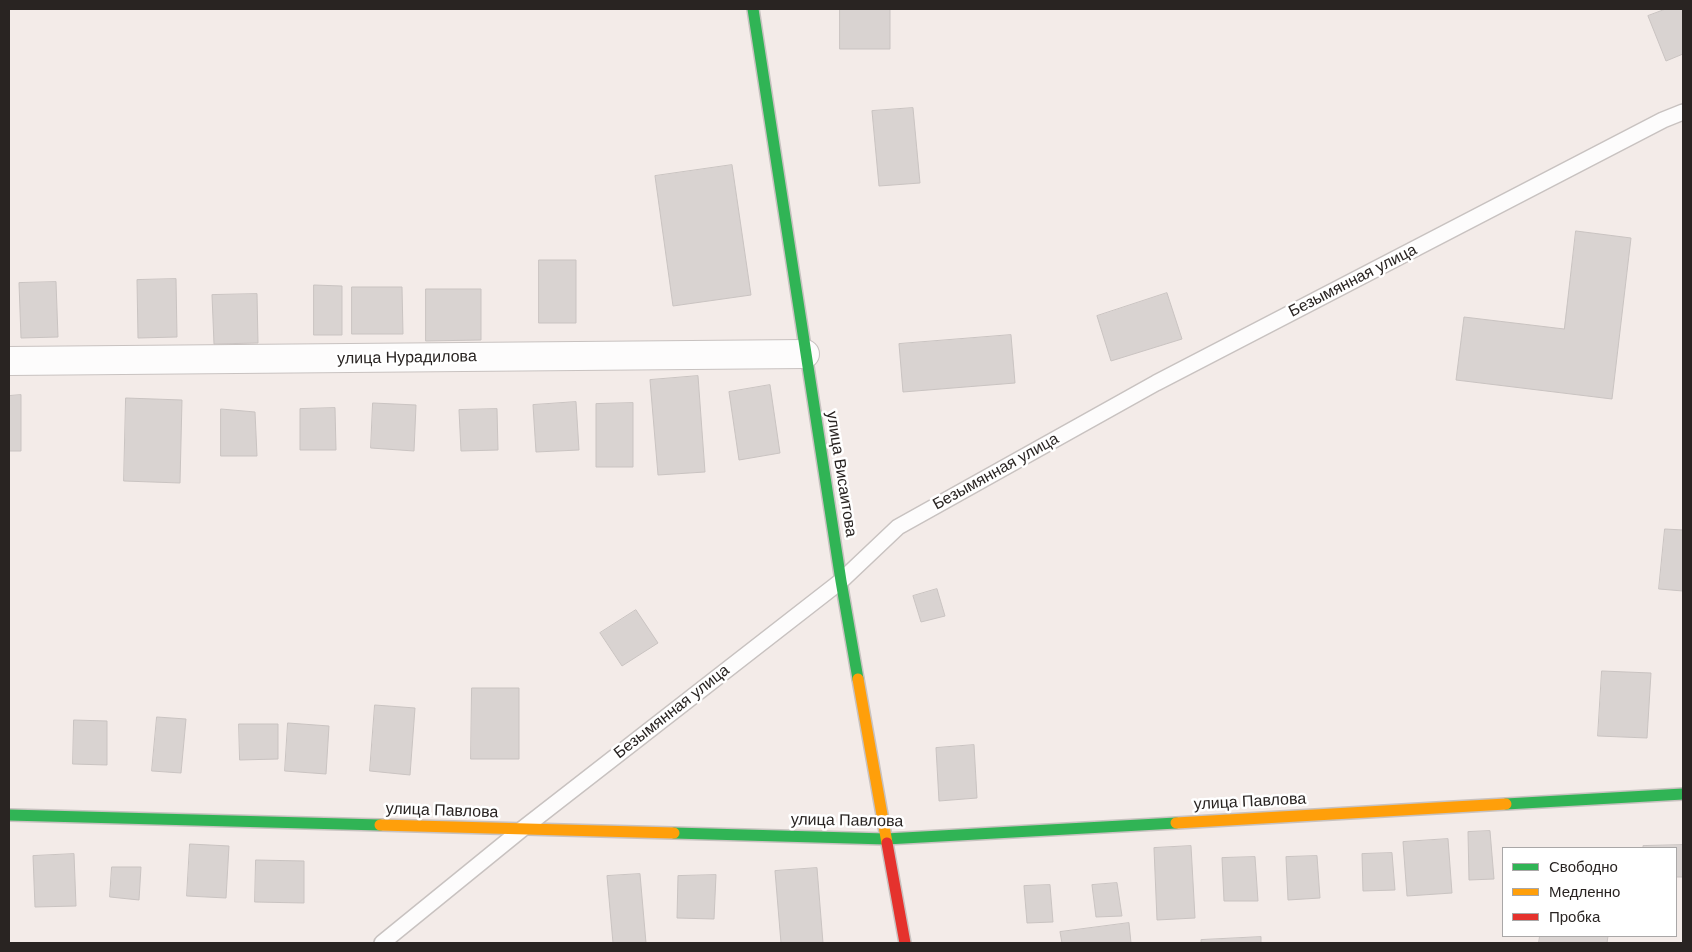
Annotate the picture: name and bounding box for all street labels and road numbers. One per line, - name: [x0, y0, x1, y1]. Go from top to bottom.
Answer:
- street label: Безымянная улица: [1286, 240, 1420, 322]
- street label: улица Нурадилова: [337, 347, 477, 369]
- street label: улица Висаитова: [822, 410, 860, 538]
- street label: Безымянная улица: [930, 429, 1062, 515]
- street label: Безымянная улица: [610, 661, 734, 763]
- street label: улица Павлова: [1193, 789, 1307, 815]
- street label: улица Павлова: [385, 799, 499, 823]
- street label: улица Павлова: [791, 810, 903, 832]

